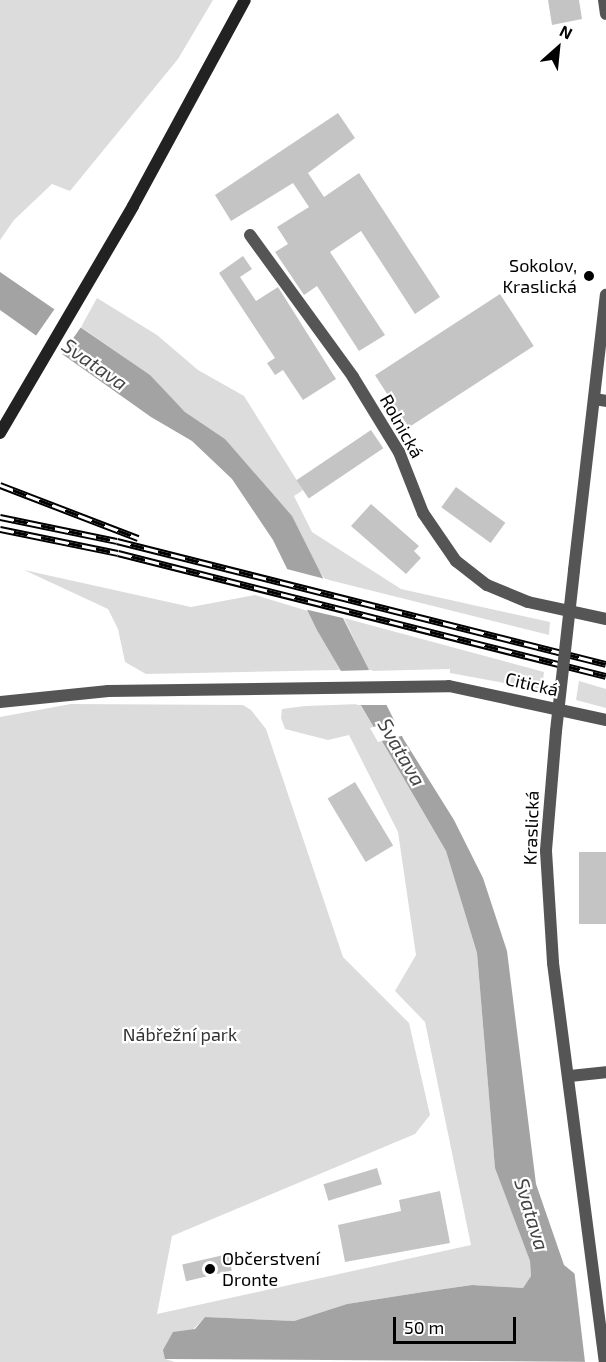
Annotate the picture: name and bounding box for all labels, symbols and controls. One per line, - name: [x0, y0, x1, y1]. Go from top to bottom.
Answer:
- north arrow: [528, 18, 588, 78]
- text: N: [557, 20, 576, 43]
- place label: Sokolov, Kraslická: [502, 255, 577, 298]
- marker: Sokolov, Kraslická: [582, 269, 596, 283]
- water label: Svatava: [58, 333, 132, 395]
- street label: Rolnická: [376, 390, 428, 462]
- street label: Citická: [503, 667, 561, 701]
- water label: Svatava: [373, 714, 431, 790]
- street label: Kraslická: [519, 790, 543, 866]
- park label: Nábřežní park: [123, 1023, 237, 1045]
- water label: Svatava: [510, 1175, 554, 1253]
- place label: Občerstvení Dronte: [222, 1248, 320, 1290]
- marker: Občerstvení Dronte: [203, 1262, 217, 1276]
- scale bar: [396, 1305, 519, 1343]
- text: 50 m: [404, 1316, 444, 1338]

